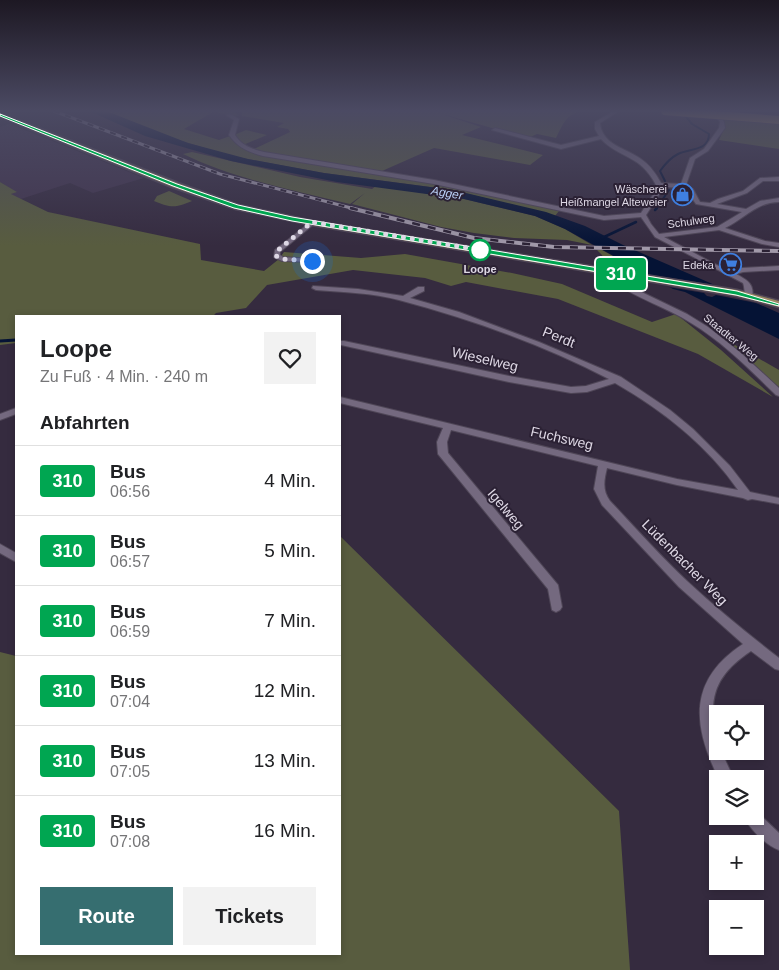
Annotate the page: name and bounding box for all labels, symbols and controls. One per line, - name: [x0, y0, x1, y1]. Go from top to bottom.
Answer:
- water label: Agger: [429, 183, 465, 203]
- place label: Wäscherei Heißmangel Alteweier: [560, 183, 667, 208]
- shop icon: Wäscherei Heißmangel Alteweier: [671, 183, 695, 207]
- street label: Schulweg: [667, 212, 715, 230]
- marker: Loope: [469, 239, 491, 261]
- your location: [300, 249, 325, 274]
- supermarket icon: Edeka: [718, 253, 742, 277]
- line badge: 310: [592, 258, 650, 290]
- place label: Edeka: [683, 259, 715, 271]
- place label: Loope: [464, 263, 497, 275]
- text: 310: [606, 264, 636, 284]
- street label: Staadter Weg: [701, 311, 761, 363]
- street label: Perdt: [540, 323, 578, 351]
- button: heart: [264, 332, 316, 384]
- text: Loope: [40, 335, 112, 362]
- street label: Wieselweg: [450, 344, 520, 374]
- text: Zu Fuß · 4 Min. · 240 m: [40, 368, 208, 385]
- text: Abfahrten: [40, 412, 130, 433]
- street label: Fuchsweg: [529, 423, 595, 453]
- text: Bus: [110, 461, 146, 482]
- text: 4 Min.: [264, 470, 316, 491]
- text: 310: [52, 471, 83, 491]
- text: 06:56: [110, 483, 150, 500]
- street label: Igelweg: [484, 485, 528, 533]
- street label: Lüdenbacher Weg: [639, 516, 731, 608]
- text: Bus: [110, 531, 146, 552]
- text: 5 Min.: [264, 540, 316, 561]
- text: 310: [52, 541, 83, 561]
- text: 06:57: [110, 553, 150, 570]
- text: Bus: [110, 601, 146, 622]
- text: 7 Min.: [264, 610, 316, 631]
- text: 310: [52, 611, 83, 631]
- text: 06:59: [110, 623, 150, 640]
- text: Bus: [110, 671, 146, 692]
- text: 12 Min.: [254, 680, 316, 701]
- text: 310: [52, 681, 83, 701]
- text: 07:04: [110, 693, 150, 710]
- map controls: [709, 705, 764, 955]
- button: locate: [709, 705, 764, 760]
- text: Bus: [110, 741, 146, 762]
- text: 13 Min.: [254, 750, 316, 771]
- text: 310: [52, 751, 83, 771]
- text: 07:05: [110, 763, 150, 780]
- button: layers: [709, 770, 764, 825]
- text: Bus: [110, 811, 146, 832]
- text: 16 Min.: [254, 820, 316, 841]
- text: 310: [52, 821, 83, 841]
- text: 07:08: [110, 833, 150, 850]
- button: +: [709, 835, 764, 890]
- button: Route: [40, 887, 173, 945]
- button: Tickets: [183, 887, 316, 945]
- button: −: [709, 900, 764, 955]

